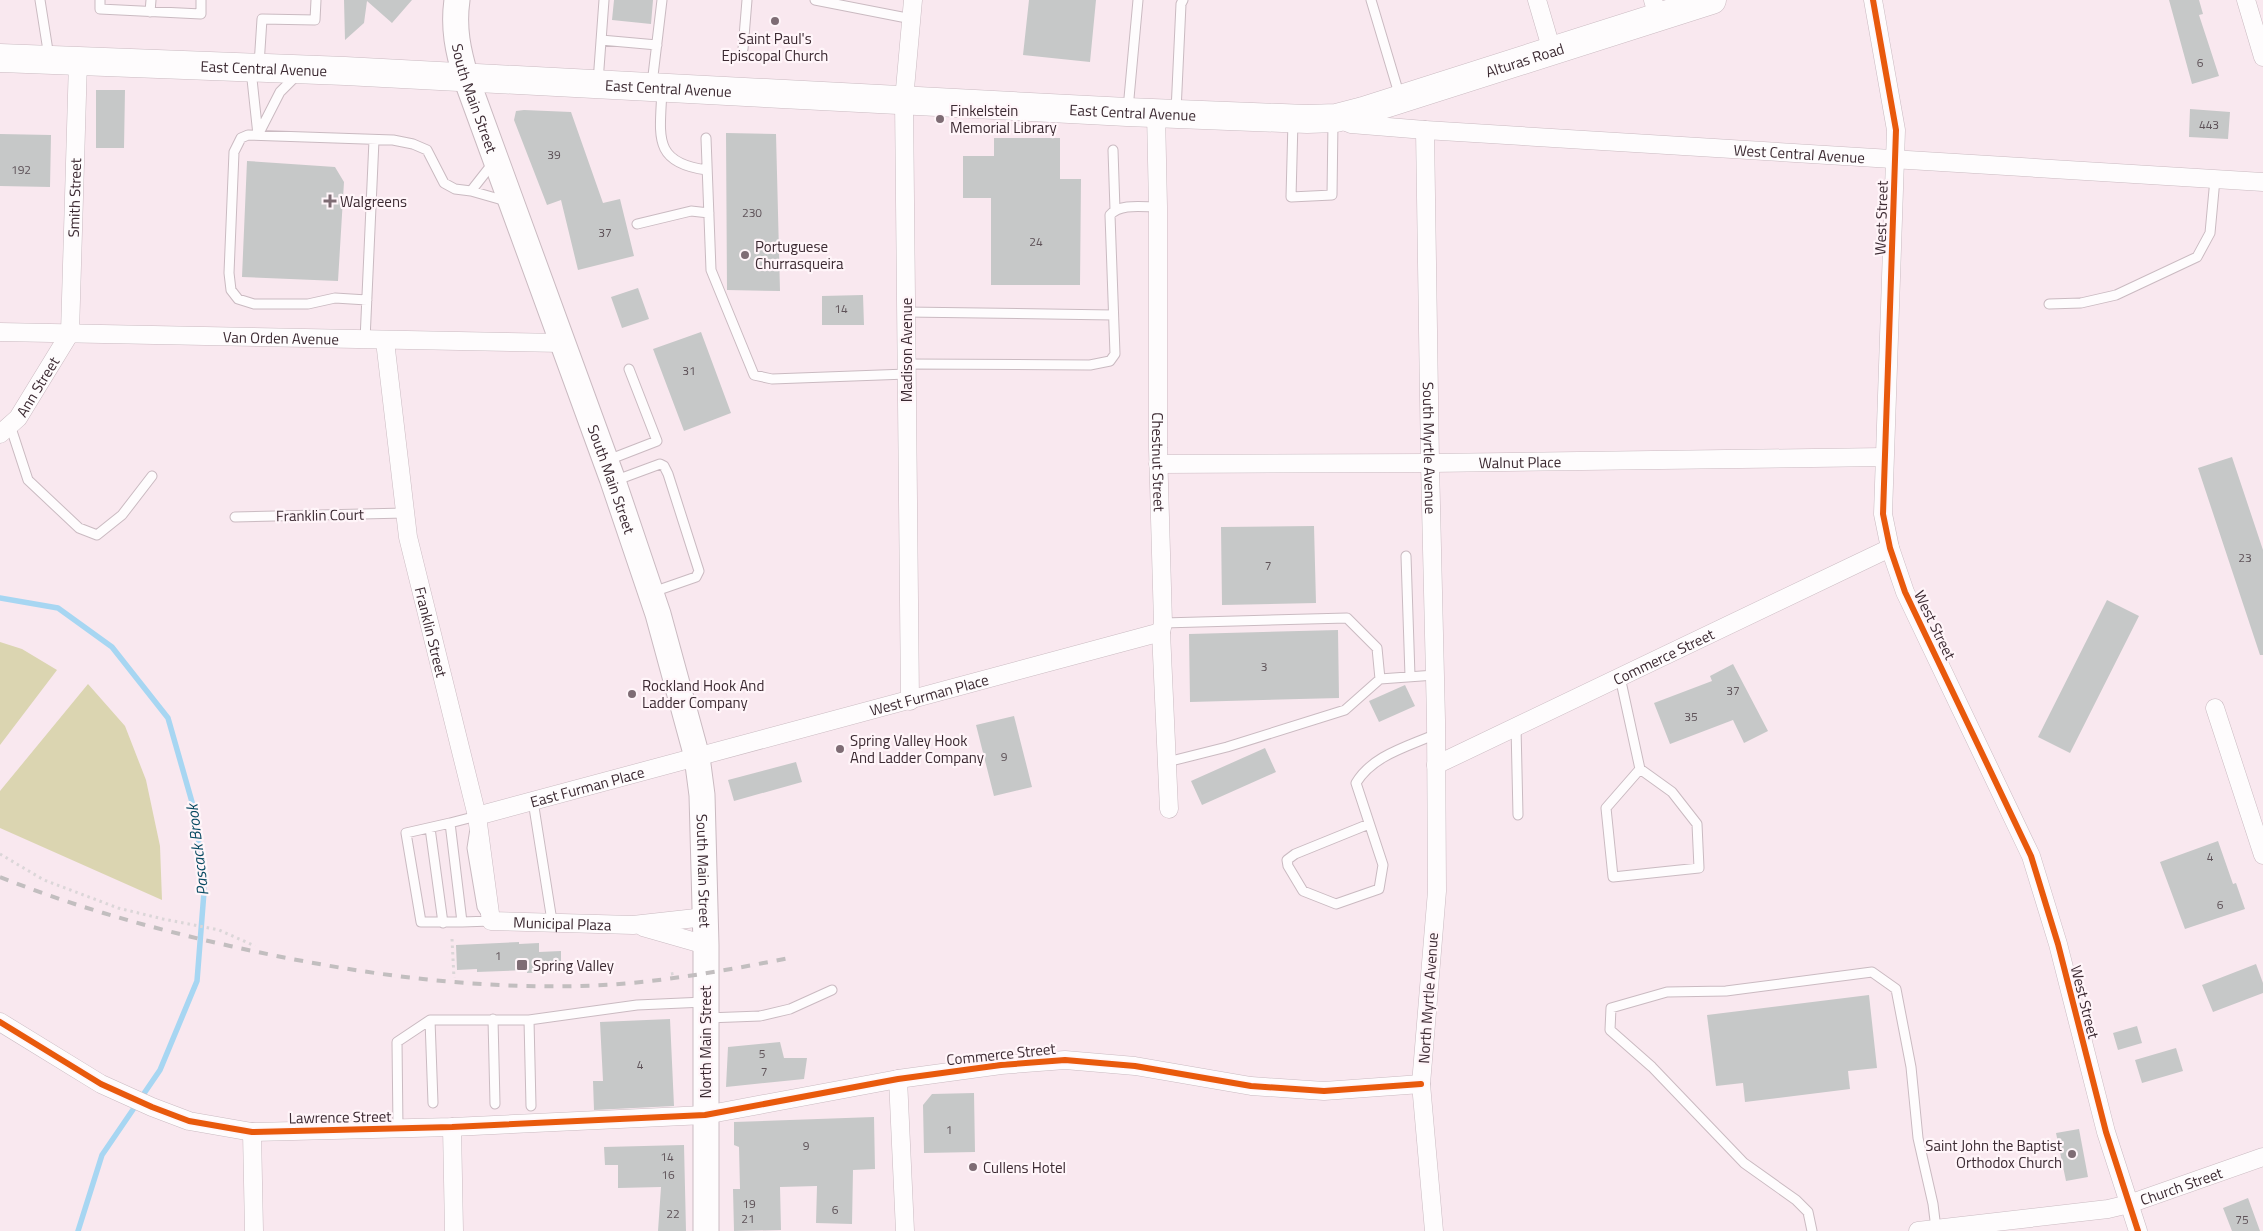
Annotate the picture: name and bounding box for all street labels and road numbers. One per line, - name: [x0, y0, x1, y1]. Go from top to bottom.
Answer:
- street label: Alturas Road: [1483, 36, 1567, 83]
- street label: South Main Street: [446, 42, 504, 157]
- street label: East Central Avenue: [200, 54, 328, 82]
- street label: East Central Avenue: [604, 73, 732, 103]
- street label: East Central Avenue: [1069, 97, 1196, 126]
- street label: West Central Avenue: [1733, 138, 1866, 169]
- street label: Smith Street: [61, 157, 87, 238]
- street label: West Street: [1868, 180, 1894, 256]
- street label: Madison Avenue: [895, 298, 918, 402]
- street label: Van Orden Avenue: [223, 325, 339, 350]
- street label: Ann Street: [10, 351, 65, 421]
- street label: South Myrtle Avenue: [1417, 382, 1443, 514]
- street label: Chestnut Street: [1147, 412, 1171, 513]
- street label: South Main Street: [582, 421, 642, 537]
- street label: Walnut Place: [1479, 450, 1561, 474]
- street label: Franklin Court: [276, 503, 365, 527]
- street label: Franklin Street: [409, 584, 454, 680]
- street label: West Street: [1908, 586, 1962, 664]
- street label: Commerce Street: [1609, 622, 1718, 690]
- street label: West Furman Place: [867, 667, 991, 721]
- street label: East Furman Place: [527, 760, 647, 813]
- street label: South Main Street: [691, 814, 717, 929]
- street label: Municipal Plaza: [513, 910, 612, 936]
- street label: North Myrtle Avenue: [1412, 932, 1444, 1064]
- street label: West Street: [2065, 963, 2105, 1042]
- street label: North Main Street: [694, 985, 717, 1099]
- street label: Commerce Street: [945, 1037, 1057, 1071]
- street label: Lawrence Street: [288, 1105, 392, 1129]
- street label: Church Street: [2137, 1160, 2226, 1211]

